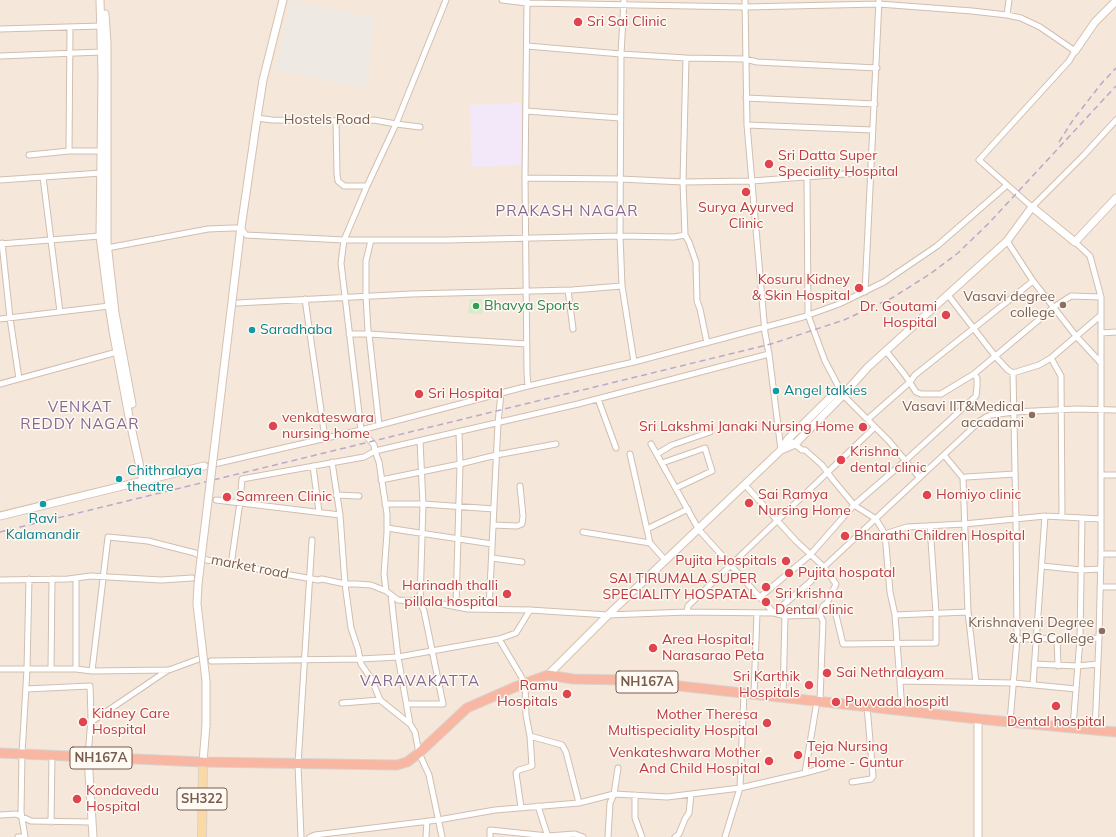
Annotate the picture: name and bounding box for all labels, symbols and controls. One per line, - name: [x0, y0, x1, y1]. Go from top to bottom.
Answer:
- place label: Sri Sai Clinic: [587, 14, 667, 30]
- marker: Sri Sai Clinic: [572, 16, 584, 28]
- street label: Hostels Road: [284, 112, 370, 128]
- place label: Sri Datta Super Speciality Hospital: [778, 148, 898, 180]
- marker: Sri Datta Super Speciality Hospital: [763, 158, 775, 170]
- marker: Surya Ayurved Clinic: [740, 186, 752, 198]
- place label: Surya Ayurved Clinic: [698, 200, 794, 232]
- district label: PRAKASH NAGAR: [495, 202, 639, 220]
- place label: Kosuru Kidney & Skin Hospital: [752, 272, 850, 304]
- marker: Kosuru Kidney & Skin Hospital: [853, 282, 865, 294]
- place label: Vasavi degree college: [963, 289, 1055, 322]
- place label: Bhavya Sports: [484, 298, 579, 314]
- place label: Dr. Goutami Hospital: [860, 299, 937, 332]
- marker: Vasavi degree college: [1058, 300, 1068, 310]
- marker: Bhavya Sports: [471, 301, 481, 311]
- marker: Dr. Goutami Hospital: [940, 309, 952, 321]
- place label: Saradhaba: [260, 322, 332, 338]
- marker: Saradhaba: [247, 325, 257, 335]
- place label: Angel talkies: [784, 383, 867, 399]
- place label: Sri Hospital: [428, 386, 503, 402]
- marker: Angel talkies: [771, 386, 781, 396]
- marker: Sri Hospital: [413, 388, 425, 400]
- district label: VENKAT REDDY NAGAR: [20, 398, 140, 433]
- place label: Vasavi IIT&Medical accadami: [902, 399, 1024, 432]
- place label: venkateswara nursing home: [282, 410, 374, 442]
- marker: Vasavi IIT&Medical accadami: [1027, 410, 1037, 420]
- place label: Sri Lakshmi Janaki Nursing Home: [639, 419, 854, 435]
- marker: venkateswara nursing home: [267, 420, 279, 432]
- marker: Sri Lakshmi Janaki Nursing Home: [857, 421, 869, 433]
- place label: Krishna dental clinic: [850, 444, 927, 476]
- marker: Krishna dental clinic: [835, 454, 847, 466]
- place label: Chithralaya theatre: [127, 463, 202, 496]
- marker: Chithralaya theatre: [114, 474, 124, 484]
- place label: Sai Ramya Nursing Home: [758, 487, 851, 520]
- place label: Homiyo clinic: [936, 487, 1021, 503]
- place label: Samreen Clinic: [236, 489, 332, 505]
- marker: Homiyo clinic: [921, 489, 933, 501]
- marker: Samreen Clinic: [221, 491, 233, 503]
- marker: Sai Ramya Nursing Home: [743, 497, 755, 509]
- marker: Ravi Kalamandir: [38, 499, 48, 509]
- place label: Ravi Kalamandir: [6, 511, 80, 544]
- place label: Bharathi Children Hospital: [854, 528, 1025, 544]
- marker: Bharathi Children Hospital: [839, 530, 851, 542]
- street label: market road: [210, 551, 290, 583]
- place label: Pujita Hospitals: [675, 553, 777, 569]
- marker: Pujita Hospitals: [780, 555, 792, 567]
- place label: Pujita hospatal: [798, 565, 895, 581]
- marker: Pujita hospatal: [783, 567, 795, 579]
- place label: SAI TIRUMALA SUPER SPECIALITY HOSPATAL: [603, 571, 757, 604]
- place label: Harinadh thalli pillala hospital: [402, 578, 498, 610]
- marker: SAI TIRUMALA SUPER SPECIALITY HOSPATAL: [760, 581, 772, 593]
- place label: Sri krishna Dental clinic: [775, 586, 854, 618]
- marker: Harinadh thalli pillala hospital: [501, 588, 513, 600]
- marker: Sri krishna Dental clinic: [760, 596, 772, 608]
- place label: Krishnaveni Degree & P.G College: [968, 615, 1094, 648]
- marker: Krishnaveni Degree & P.G College: [1097, 626, 1107, 636]
- place label: Area Hospital, Narasarao Peta: [662, 632, 764, 664]
- marker: Area Hospital, Narasarao Peta: [647, 642, 659, 654]
- place label: Sai Nethralayam: [836, 665, 944, 681]
- marker: Sai Nethralayam: [821, 667, 833, 679]
- place label: Sri Karthik Hospitals: [733, 669, 800, 702]
- road number: NH167A: [616, 671, 678, 693]
- district label: VARAVAKATTA: [360, 672, 480, 690]
- place label: Ramu Hospitals: [497, 678, 558, 710]
- marker: Sri Karthik Hospitals: [803, 679, 815, 691]
- marker: Ramu Hospitals: [561, 688, 573, 700]
- place label: Puvvada hospitl: [845, 694, 949, 710]
- marker: Puvvada hospitl: [830, 696, 842, 708]
- marker: Dental hospital: [1050, 700, 1062, 712]
- place label: Kidney Care Hospital: [92, 706, 170, 738]
- place label: Mother Theresa Multispeciality Hospital: [608, 707, 758, 740]
- place label: Dental hospital: [1007, 714, 1105, 730]
- marker: Kidney Care Hospital: [77, 716, 89, 728]
- marker: Mother Theresa Multispeciality Hospital: [761, 717, 773, 729]
- place label: Teja Nursing Home - Guntur: [807, 739, 904, 772]
- place label: Venkateshwara Mother And Child Hospital: [609, 745, 760, 778]
- road number: NH167A: [70, 747, 132, 769]
- marker: Teja Nursing Home - Guntur: [792, 749, 804, 761]
- marker: Venkateshwara Mother And Child Hospital: [763, 755, 775, 767]
- place label: Kondavedu Hospital: [86, 783, 159, 816]
- road number: SH322: [177, 788, 227, 810]
- marker: Kondavedu Hospital: [71, 793, 83, 805]

